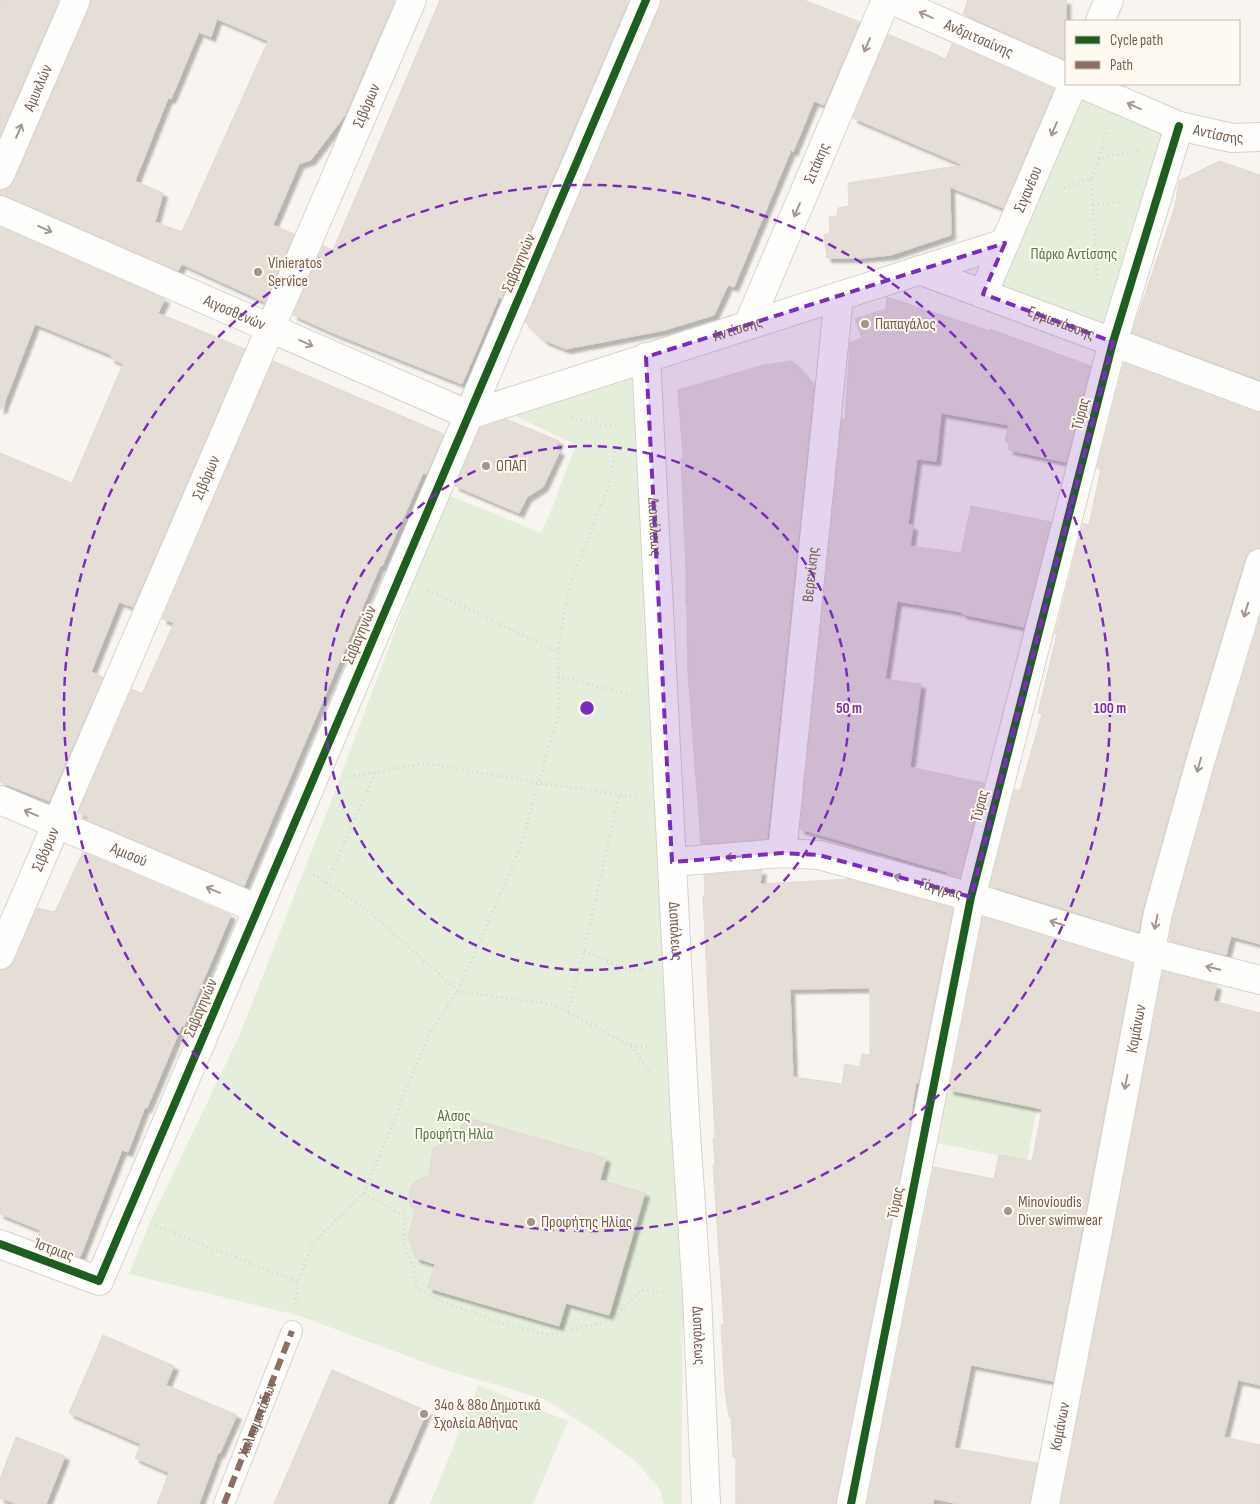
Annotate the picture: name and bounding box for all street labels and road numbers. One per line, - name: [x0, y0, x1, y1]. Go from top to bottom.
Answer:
- street label: Ανδριτσαίνης: [940, 14, 1016, 62]
- street label: Αμυκλών: [19, 62, 56, 115]
- street label: Σιβόρων: [349, 81, 384, 131]
- street label: Αντίσσης: [1191, 120, 1244, 148]
- street label: Σιτάκης: [800, 140, 834, 186]
- street label: Σιγανέου: [1010, 163, 1046, 215]
- street label: Σαβαγηνών: [498, 231, 540, 295]
- street label: Αιγοσθενών: [200, 290, 268, 334]
- street label: Ερμωνάσσης: [1025, 302, 1098, 344]
- street label: Αντίσσης: [710, 312, 765, 346]
- street label: Τύρας: [1068, 396, 1094, 432]
- street label: Σιβόρων: [188, 453, 224, 502]
- street label: Διοπόλεως: [644, 497, 666, 557]
- street label: Βερενίκης: [798, 546, 823, 603]
- street label: Σαβαγηνών: [339, 603, 381, 667]
- street label: Τύρας: [967, 788, 993, 824]
- street label: Σιβόρων: [28, 825, 63, 874]
- street label: Αμισού: [107, 838, 150, 871]
- street label: Γάγγρας: [918, 874, 964, 904]
- street label: Διοπόλεως: [664, 901, 686, 961]
- street label: Σαβαγηνών: [180, 976, 222, 1040]
- street label: Κομάνων: [1122, 1003, 1150, 1054]
- street label: Τύρας: [884, 1185, 908, 1221]
- street label: Ίστριας: [31, 1234, 76, 1266]
- street label: Διοπόλεως: [688, 1306, 710, 1366]
- street label: Χαλκοματάδων: [234, 1377, 281, 1460]
- street label: Κομάνων: [1046, 1401, 1074, 1452]

